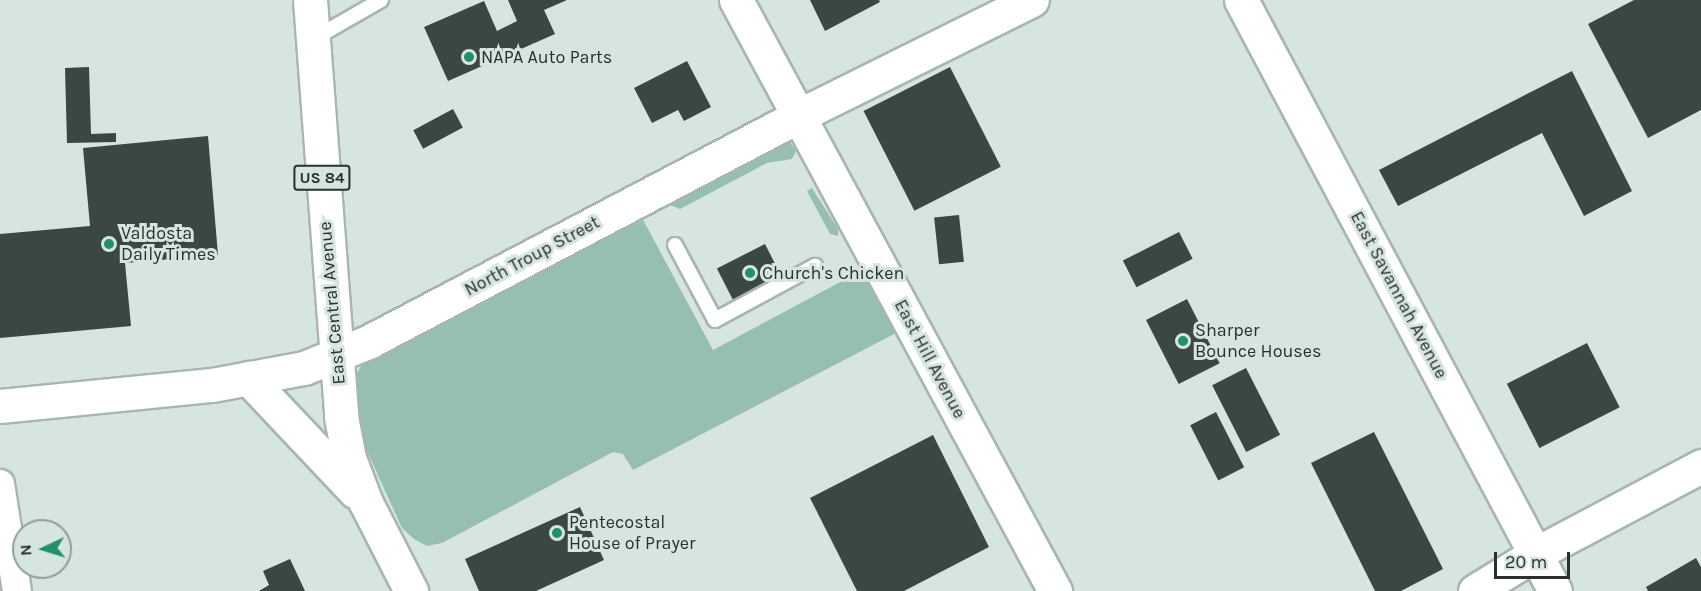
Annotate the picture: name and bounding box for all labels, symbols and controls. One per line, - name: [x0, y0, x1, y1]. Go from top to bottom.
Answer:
- place label: NAPA Auto Parts: [481, 46, 612, 68]
- marker: NAPA Auto Parts: [462, 50, 476, 64]
- road number: US 84: [292, 165, 352, 191]
- street label: East Savannah Avenue: [1346, 208, 1452, 382]
- street label: North Troup Street: [461, 211, 603, 301]
- street label: East Central Avenue: [314, 221, 350, 385]
- place label: Valdosta Daily Times: [121, 223, 216, 266]
- marker: Valdosta Daily Times: [102, 237, 116, 251]
- place label: Church's Chicken: [762, 262, 904, 284]
- marker: Church's Chicken: [743, 266, 757, 280]
- street label: East Hill Avenue: [890, 296, 970, 422]
- place label: Sharper Bounce Houses: [1195, 320, 1322, 362]
- marker: Sharper Bounce Houses: [1176, 334, 1190, 348]
- place label: Pentecostal House of Prayer: [569, 512, 696, 554]
- north arrow: [12, 519, 72, 579]
- marker: Pentecostal House of Prayer: [550, 526, 564, 540]
- scale bar: [1497, 540, 1574, 578]
- text: N: [16, 544, 35, 557]
- text: 20 m: [1505, 551, 1547, 573]

